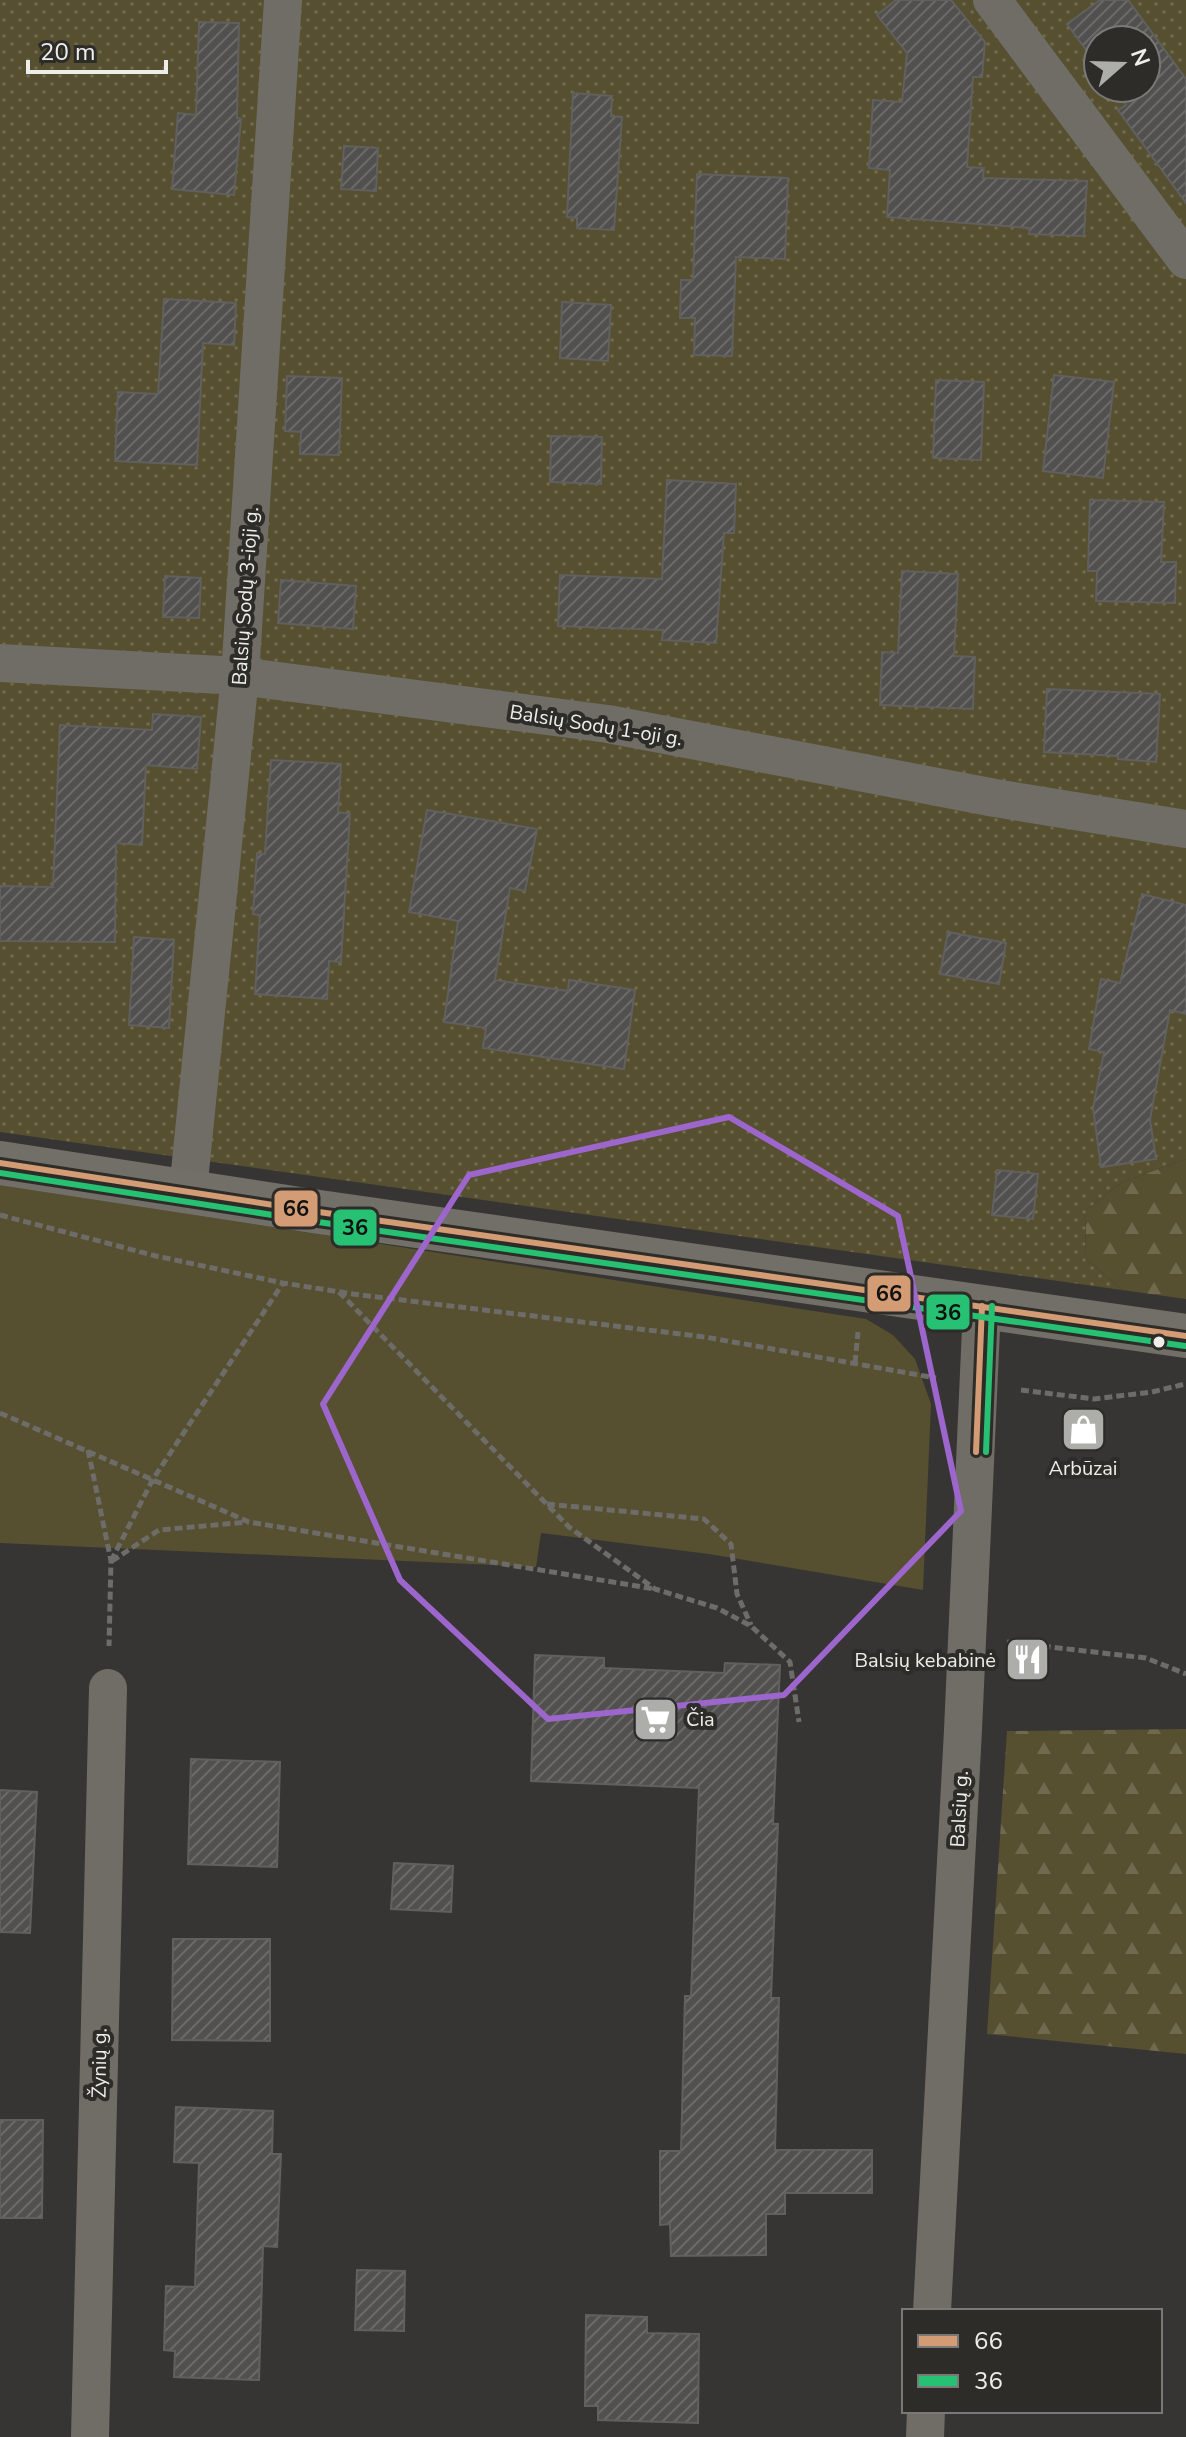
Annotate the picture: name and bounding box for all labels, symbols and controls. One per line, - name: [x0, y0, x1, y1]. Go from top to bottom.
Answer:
- scale bar: [28, 24, 166, 74]
- north arrow: [1082, 24, 1162, 104]
- text: 20 m: [40, 36, 96, 68]
- text: N: [1123, 45, 1157, 70]
- street label: Balsių Sodų 3-ioji g.: [226, 506, 265, 686]
- street label: Balsių Sodų 1-oji g.: [508, 698, 684, 752]
- line badge: 66: [273, 1189, 319, 1228]
- text: 66: [283, 1194, 309, 1224]
- line badge: 36: [332, 1208, 378, 1247]
- text: 36: [342, 1213, 368, 1243]
- line badge: 66: [866, 1274, 912, 1313]
- text: 66: [876, 1279, 902, 1309]
- line badge: 36: [925, 1293, 971, 1331]
- text: 36: [935, 1298, 961, 1328]
- unlabelled marker: [1151, 1334, 1167, 1350]
- shop icon: Arbūzai: [1059, 1405, 1107, 1453]
- place label: Arbūzai: [1048, 1455, 1118, 1482]
- restaurant icon: Balsių kebabinė: [1003, 1636, 1051, 1684]
- place label: Balsių kebabinė: [854, 1647, 996, 1674]
- supermarket icon: Čia: [631, 1695, 679, 1743]
- place label: Čia: [686, 1706, 715, 1733]
- street label: Balsių g.: [944, 1770, 975, 1848]
- street label: Žynių g.: [85, 2028, 114, 2098]
- legend: [902, 2309, 1162, 2413]
- text: 66: [974, 2325, 1003, 2357]
- text: 36: [974, 2365, 1003, 2397]

